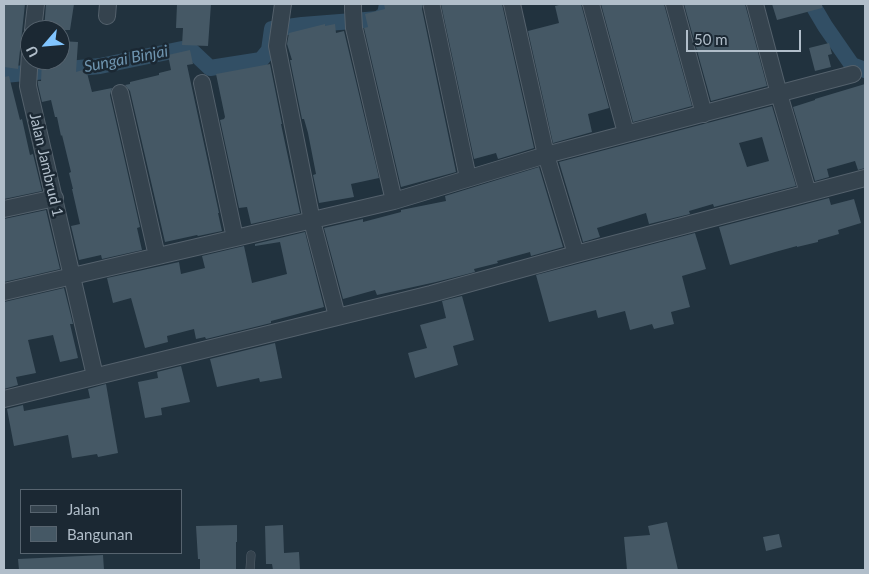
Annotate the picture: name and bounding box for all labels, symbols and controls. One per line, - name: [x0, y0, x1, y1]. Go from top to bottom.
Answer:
- north arrow: [20, 20, 70, 70]
- scale bar: [689, 20, 804, 52]
- text: 50 m: [694, 30, 728, 48]
- water label: Sungai Binjai: [82, 41, 170, 77]
- text: U: [22, 43, 42, 60]
- street label: Jalan Jambrud 1: [25, 111, 67, 219]
- legend: [20, 489, 182, 554]
- text: Jalan: [67, 500, 100, 518]
- text: Bangunan: [67, 525, 133, 543]

